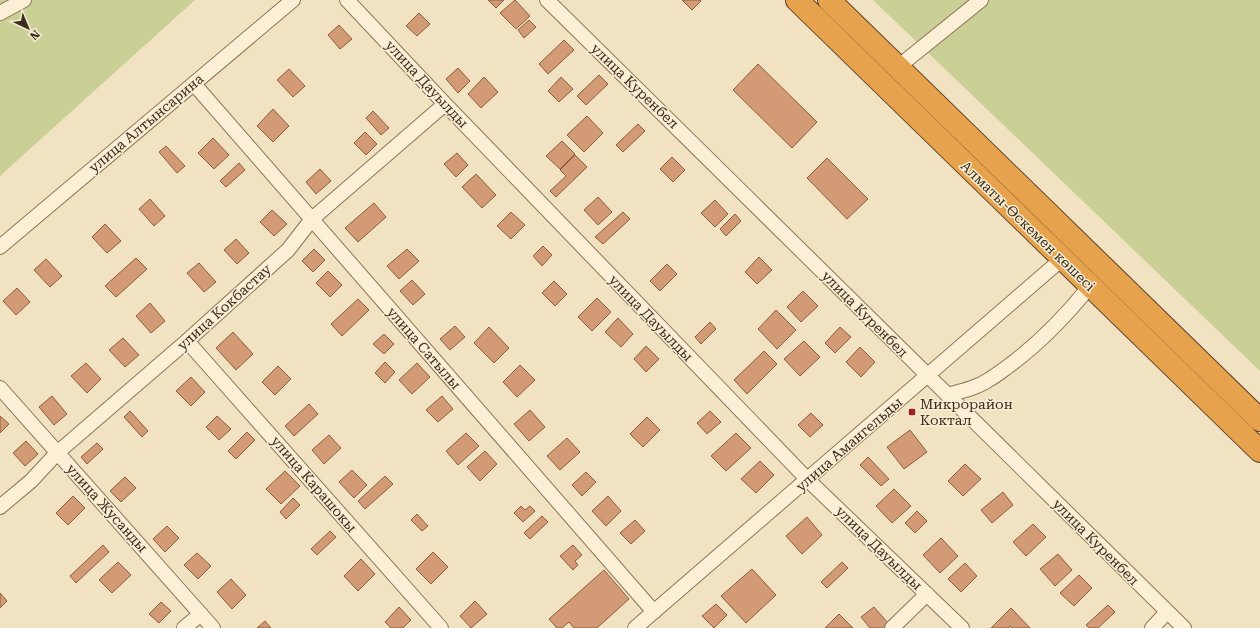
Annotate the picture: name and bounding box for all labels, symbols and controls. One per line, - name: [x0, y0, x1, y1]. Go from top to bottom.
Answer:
- north arrow: [8, 8, 48, 48]
- text: N: [27, 27, 42, 43]
- street label: улица Дауылды: [382, 37, 472, 131]
- street label: улица Куренбел: [588, 40, 682, 132]
- street label: улица Алтынсарина: [86, 70, 207, 176]
- street label: Алматы-Өскемен көшесі: [958, 158, 1099, 295]
- street label: улица Кокбастау: [174, 260, 275, 353]
- street label: улица Куренбел: [819, 268, 911, 360]
- street label: улица Дауылды: [606, 272, 696, 364]
- street label: улица Сатылы: [384, 304, 464, 392]
- street label: улица Амангельды: [793, 394, 905, 494]
- place label: Микрорайон Коктал: [920, 396, 1013, 428]
- marker: Микрорайон Коктал: [907, 407, 917, 417]
- street label: улица Карашокы: [268, 433, 360, 535]
- street label: улица Жусанды: [63, 461, 151, 555]
- street label: улица Куренбел: [1050, 496, 1142, 588]
- street label: улица Дауылды: [833, 503, 925, 593]

